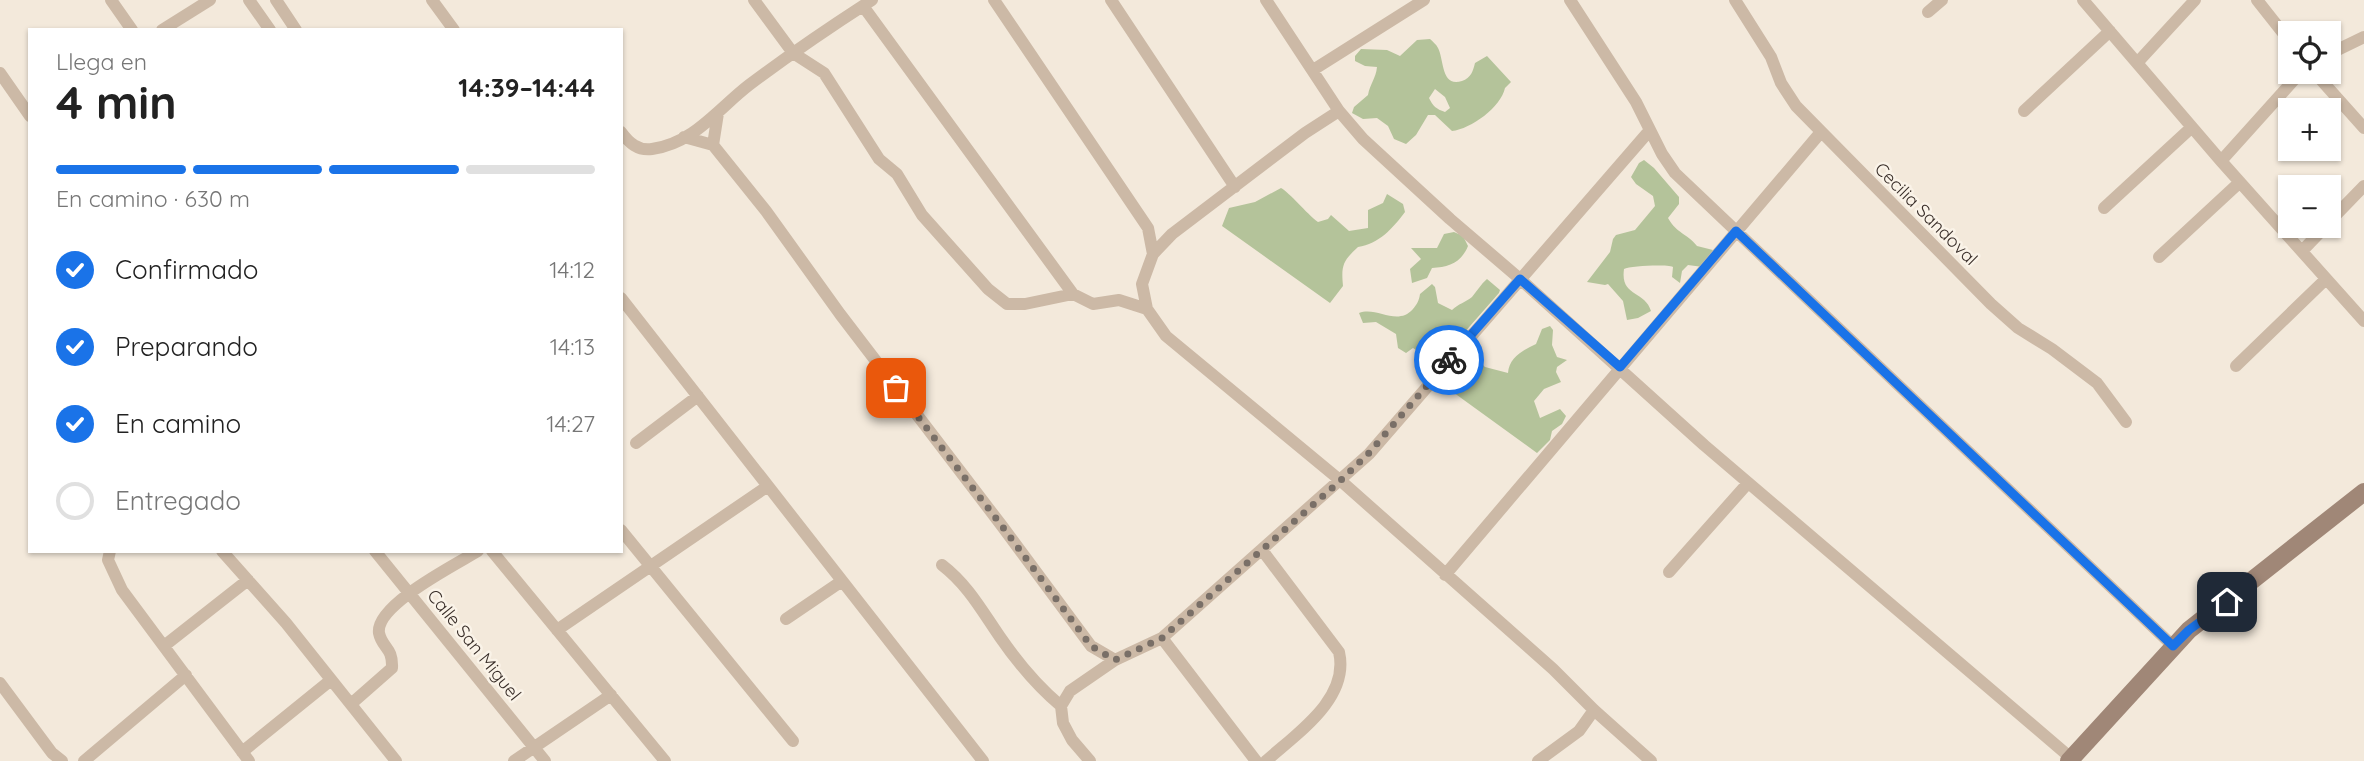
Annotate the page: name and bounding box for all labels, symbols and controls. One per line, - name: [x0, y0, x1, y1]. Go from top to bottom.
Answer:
- map controls: [2278, 21, 2341, 238]
- button: locate: [2278, 21, 2341, 84]
- text: Llega en: [56, 47, 147, 76]
- text: 14:39–14:44: [458, 71, 595, 104]
- text: 4 min: [56, 73, 177, 131]
- button: +: [2278, 98, 2341, 161]
- street label: Cecilia Sandoval: [1870, 157, 1983, 270]
- button: −: [2278, 175, 2341, 238]
- text: En camino · 630 m: [56, 184, 250, 213]
- icon: check: [56, 251, 94, 289]
- text: Confirmado: [115, 253, 259, 286]
- text: 14:12: [549, 255, 595, 284]
- courier: [1414, 325, 1484, 395]
- icon: check: [56, 328, 94, 366]
- text: Preparando: [115, 330, 258, 363]
- text: 14:13: [550, 332, 595, 361]
- icon: bike: [1430, 341, 1468, 379]
- pin: [866, 358, 926, 418]
- icon: bag: [877, 369, 915, 407]
- icon: check: [56, 405, 94, 443]
- text: En camino: [115, 407, 241, 440]
- text: 14:27: [546, 409, 595, 438]
- text: Entregado: [115, 484, 241, 517]
- pin: [2197, 572, 2257, 632]
- icon: home: [2208, 583, 2246, 621]
- street label: Calle San Miguel: [422, 584, 526, 705]

